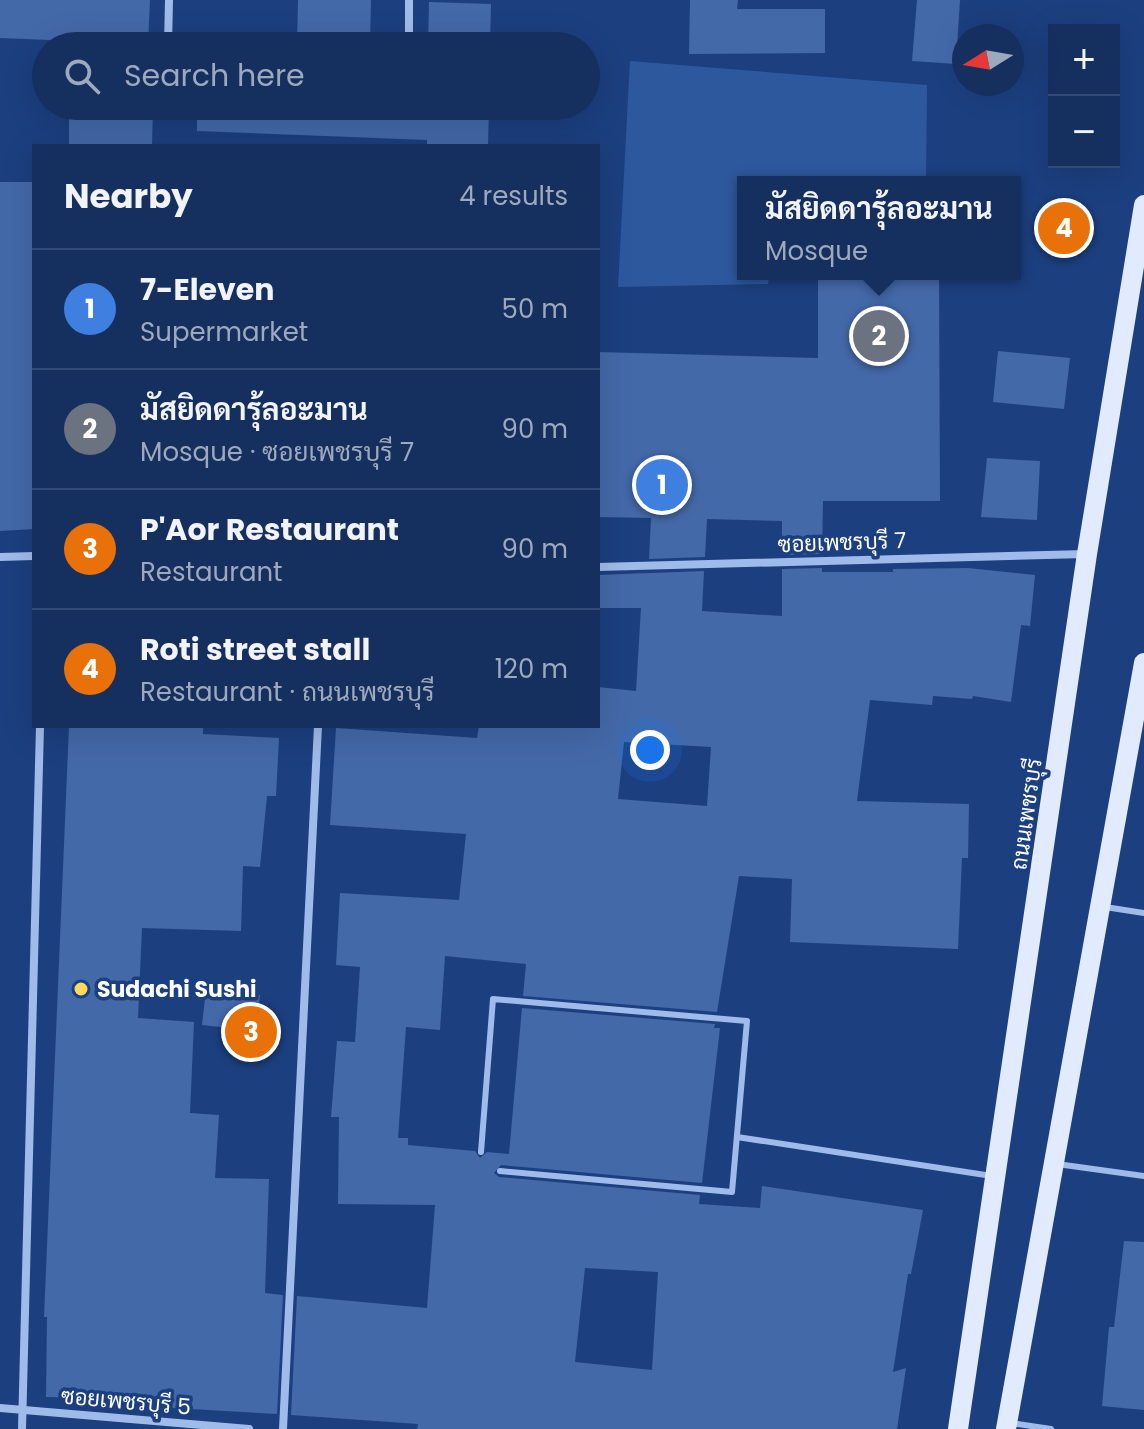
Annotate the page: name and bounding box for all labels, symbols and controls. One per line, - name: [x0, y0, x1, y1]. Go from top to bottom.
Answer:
- north arrow: [952, 24, 1024, 96]
- map controls: [1048, 24, 1120, 168]
- button: +: [1048, 24, 1120, 96]
- search box: [32, 32, 600, 120]
- icon: search: [60, 54, 104, 98]
- text: Search here: [124, 54, 305, 97]
- button: −: [1048, 96, 1120, 168]
- text: Nearby: [64, 172, 193, 220]
- popup: [737, 176, 1021, 280]
- text: 4 results: [459, 178, 568, 214]
- text: มัสยิดดารุ้ลอะมาน: [765, 187, 993, 230]
- pin: 4: [1038, 198, 1090, 258]
- text: Mosque: [765, 233, 868, 269]
- text: 7-Eleven: [140, 268, 275, 311]
- text: 1: [85, 291, 95, 327]
- text: 50 m: [502, 291, 568, 327]
- pin: 2: [853, 306, 905, 366]
- text: Supermarket: [140, 314, 308, 350]
- text: มัสยิดดารุ้ลอะมาน: [140, 388, 368, 431]
- text: 2: [83, 411, 97, 447]
- text: 90 m: [502, 411, 568, 447]
- text: Mosque · ซอยเพชรบุรี 7: [140, 434, 414, 470]
- pin: 1: [636, 455, 688, 515]
- text: P'Aor Restaurant: [140, 508, 399, 551]
- street label: ซอยเพชรบุรี 7: [777, 525, 907, 560]
- text: 3: [82, 531, 98, 567]
- text: 90 m: [502, 531, 568, 567]
- text: Restaurant: [140, 554, 283, 590]
- text: Roti street stall: [140, 628, 370, 671]
- text: 4: [81, 651, 99, 687]
- text: 120 m: [495, 651, 568, 687]
- text: Restaurant · ถนนเพชรบุรี: [140, 674, 435, 710]
- your location: [630, 730, 670, 770]
- street label: ถนนเพชรบุรี: [1003, 756, 1050, 872]
- place label: Sudachi Sushi: [97, 974, 256, 1005]
- marker: Sudachi Sushi: [72, 980, 90, 998]
- pin: 3: [225, 1002, 277, 1062]
- street label: ซอยเพชรบุรี 5: [60, 1380, 192, 1423]

